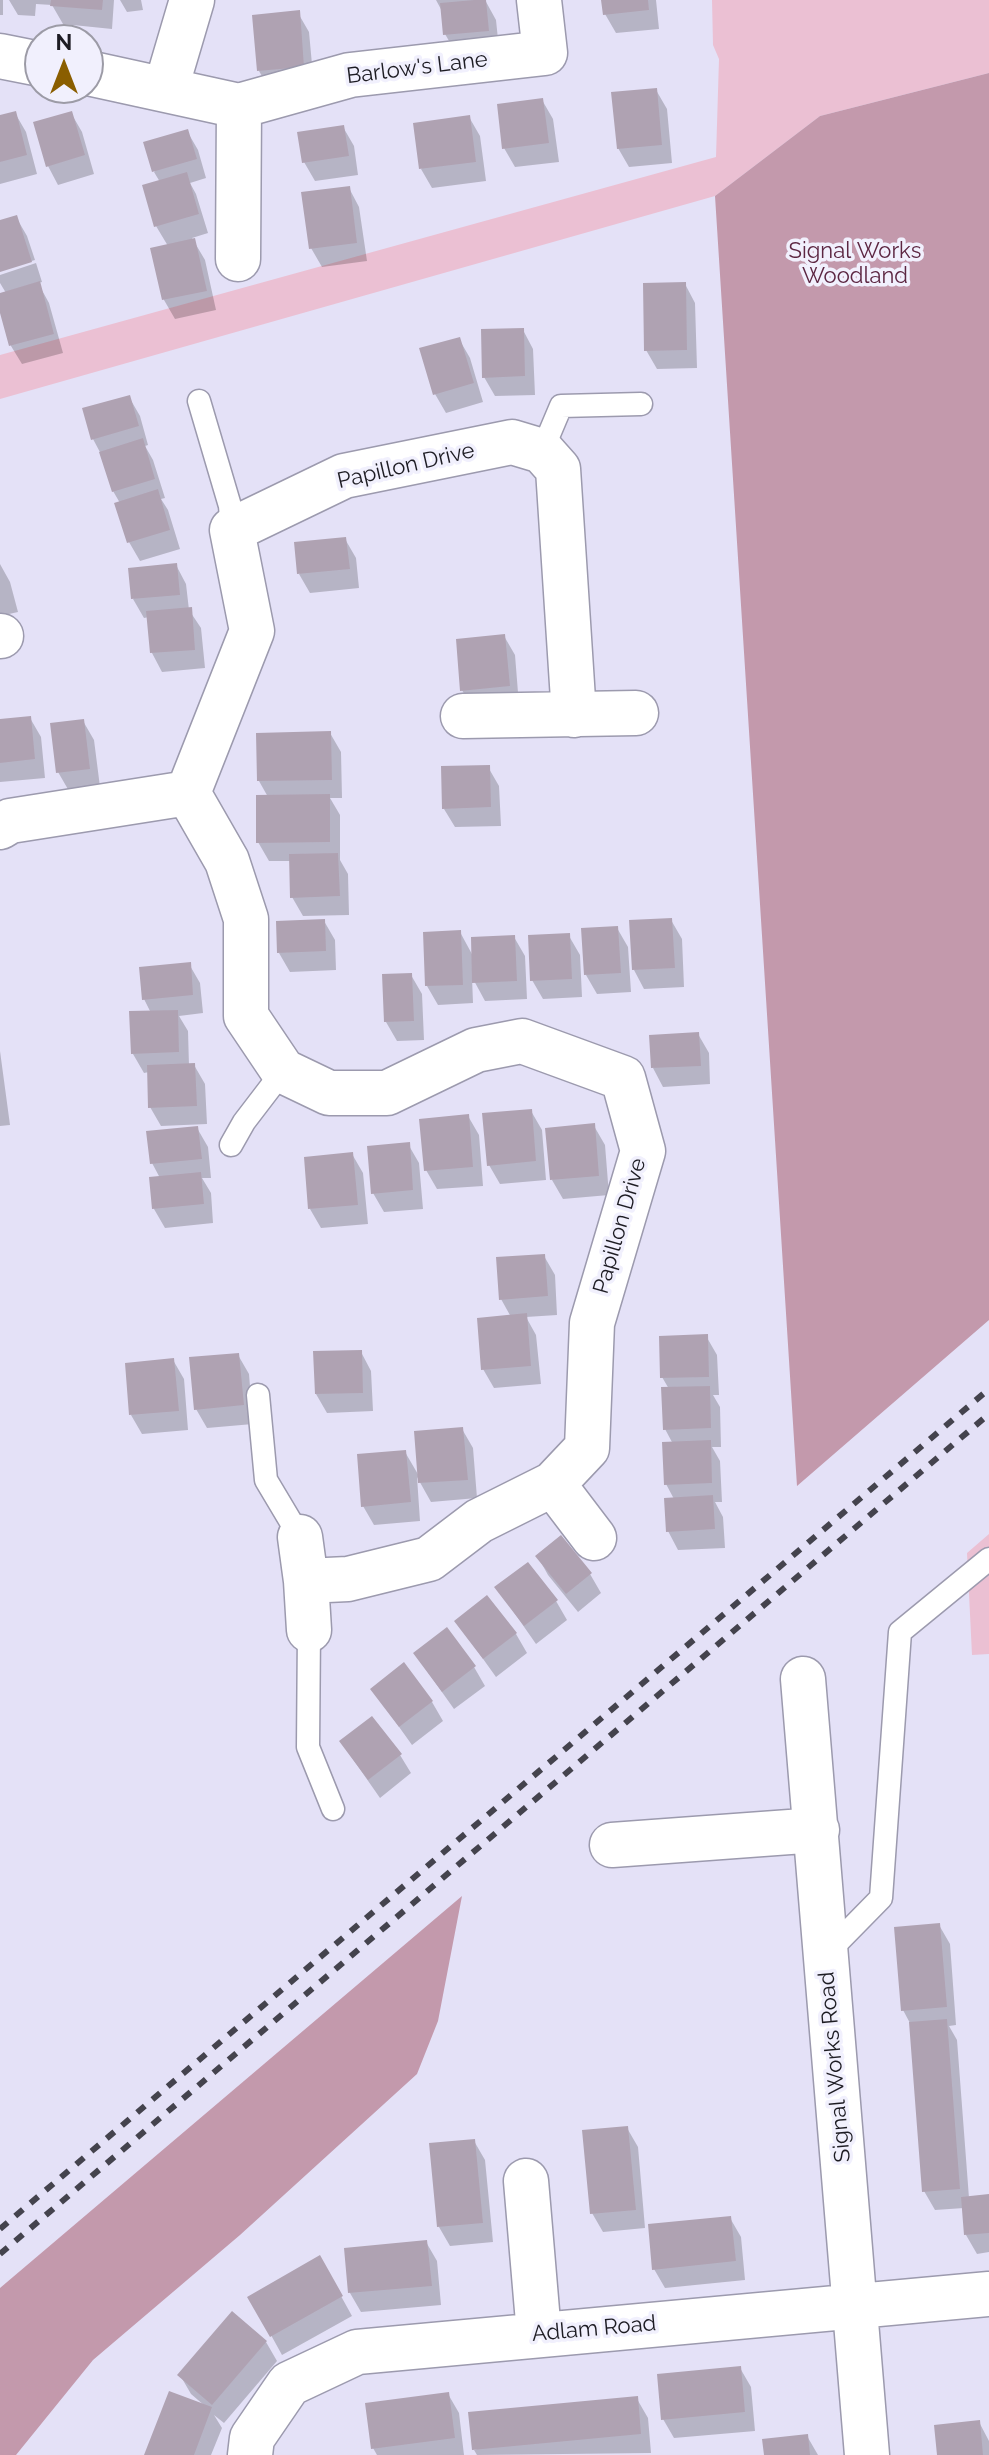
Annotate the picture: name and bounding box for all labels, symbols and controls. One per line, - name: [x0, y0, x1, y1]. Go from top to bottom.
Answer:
- north arrow: [24, 24, 104, 104]
- text: N: [56, 29, 72, 55]
- street label: Barlow's Lane: [345, 46, 489, 90]
- park label: Signal Works Woodland: [789, 238, 921, 290]
- street label: Papillon Drive: [335, 437, 477, 495]
- street label: Papillon Drive: [588, 1155, 652, 1297]
- street label: Signal Works Road: [814, 1971, 856, 2163]
- street label: Adlam Road: [531, 2310, 657, 2348]

